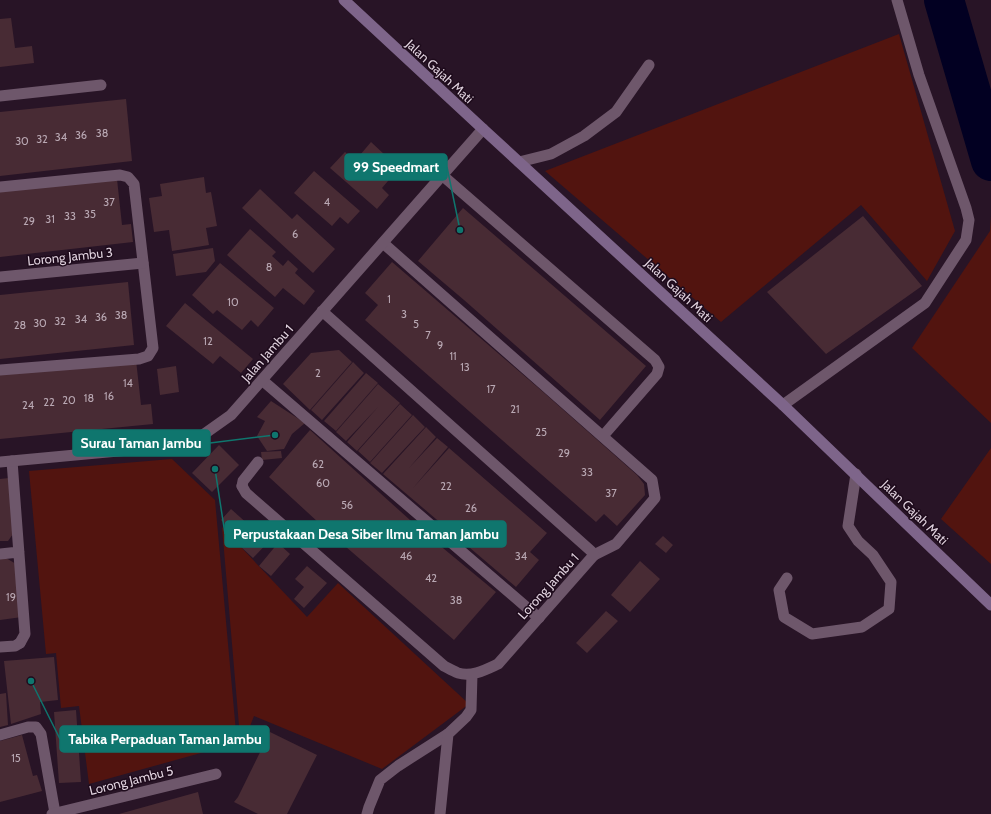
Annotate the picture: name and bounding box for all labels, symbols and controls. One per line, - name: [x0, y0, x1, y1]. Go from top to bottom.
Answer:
- street label: Jalan Gajah Mati: [401, 35, 477, 107]
- house number: 38: [96, 126, 108, 140]
- house number: 36: [75, 128, 87, 142]
- house number: 34: [55, 130, 68, 144]
- house number: 32: [36, 132, 48, 146]
- house number: 30: [15, 134, 29, 148]
- callout: 99 Speedmart: [345, 154, 447, 180]
- text: 99 Speedmart: [353, 158, 439, 176]
- house number: 37: [103, 195, 115, 209]
- house number: 4: [324, 195, 331, 209]
- house number: 35: [84, 207, 96, 221]
- house number: 33: [64, 209, 76, 223]
- house number: 31: [45, 212, 55, 226]
- house number: 29: [23, 214, 35, 228]
- house number: 6: [292, 227, 298, 241]
- street label: Lorong Jambu 3: [26, 244, 114, 268]
- street label: Jalan Gajah Mati: [640, 254, 716, 326]
- house number: 8: [266, 260, 272, 274]
- house number: 1: [387, 292, 391, 306]
- house number: 10: [227, 295, 239, 309]
- house number: 3: [401, 307, 407, 321]
- house number: 38: [115, 308, 127, 322]
- house number: 36: [95, 310, 107, 324]
- house number: 34: [75, 312, 88, 326]
- house number: 32: [54, 314, 66, 328]
- house number: 30: [33, 316, 47, 330]
- house number: 5: [413, 317, 419, 331]
- house number: 28: [14, 318, 26, 332]
- street label: Jalan Jambu 1: [237, 321, 296, 386]
- house number: 7: [425, 328, 431, 342]
- house number: 12: [203, 334, 213, 348]
- house number: 9: [437, 338, 443, 352]
- house number: 11: [449, 349, 457, 363]
- house number: 13: [460, 360, 470, 374]
- house number: 2: [315, 366, 321, 380]
- house number: 14: [123, 376, 134, 390]
- house number: 17: [486, 382, 496, 396]
- house number: 16: [104, 389, 114, 403]
- house number: 18: [84, 391, 94, 405]
- house number: 20: [62, 393, 76, 407]
- house number: 22: [43, 395, 55, 409]
- house number: 24: [22, 398, 35, 412]
- house number: 21: [510, 402, 520, 416]
- house number: 25: [535, 425, 547, 439]
- callout: Surau Taman Jambu: [73, 430, 210, 456]
- text: Surau Taman Jambu: [81, 434, 201, 452]
- house number: 29: [558, 446, 570, 460]
- house number: 62: [312, 457, 324, 471]
- house number: 33: [581, 465, 593, 479]
- street label: Jalan Gajah Mati: [877, 475, 952, 549]
- house number: 60: [316, 476, 330, 490]
- house number: 22: [440, 479, 452, 493]
- house number: 37: [605, 486, 617, 500]
- house number: 56: [341, 498, 353, 512]
- house number: 26: [465, 501, 477, 515]
- callout: Perpustakaan Desa Siber Ilmu Taman Jambu: [225, 521, 506, 547]
- text: Perpustakaan Desa Siber Ilmu Taman Jambu: [233, 525, 499, 543]
- house number: 46: [400, 549, 412, 563]
- house number: 34: [515, 549, 528, 563]
- street label: Lorong Jambu 1: [514, 550, 582, 622]
- house number: 42: [425, 571, 437, 585]
- house number: 19: [6, 590, 16, 604]
- house number: 38: [450, 593, 462, 607]
- callout: Tabika Perpaduan Taman Jambu: [60, 726, 269, 752]
- text: Tabika Perpaduan Taman Jambu: [68, 730, 262, 748]
- house number: 15: [11, 751, 21, 765]
- street label: Lorong Jambu 5: [87, 762, 175, 798]

